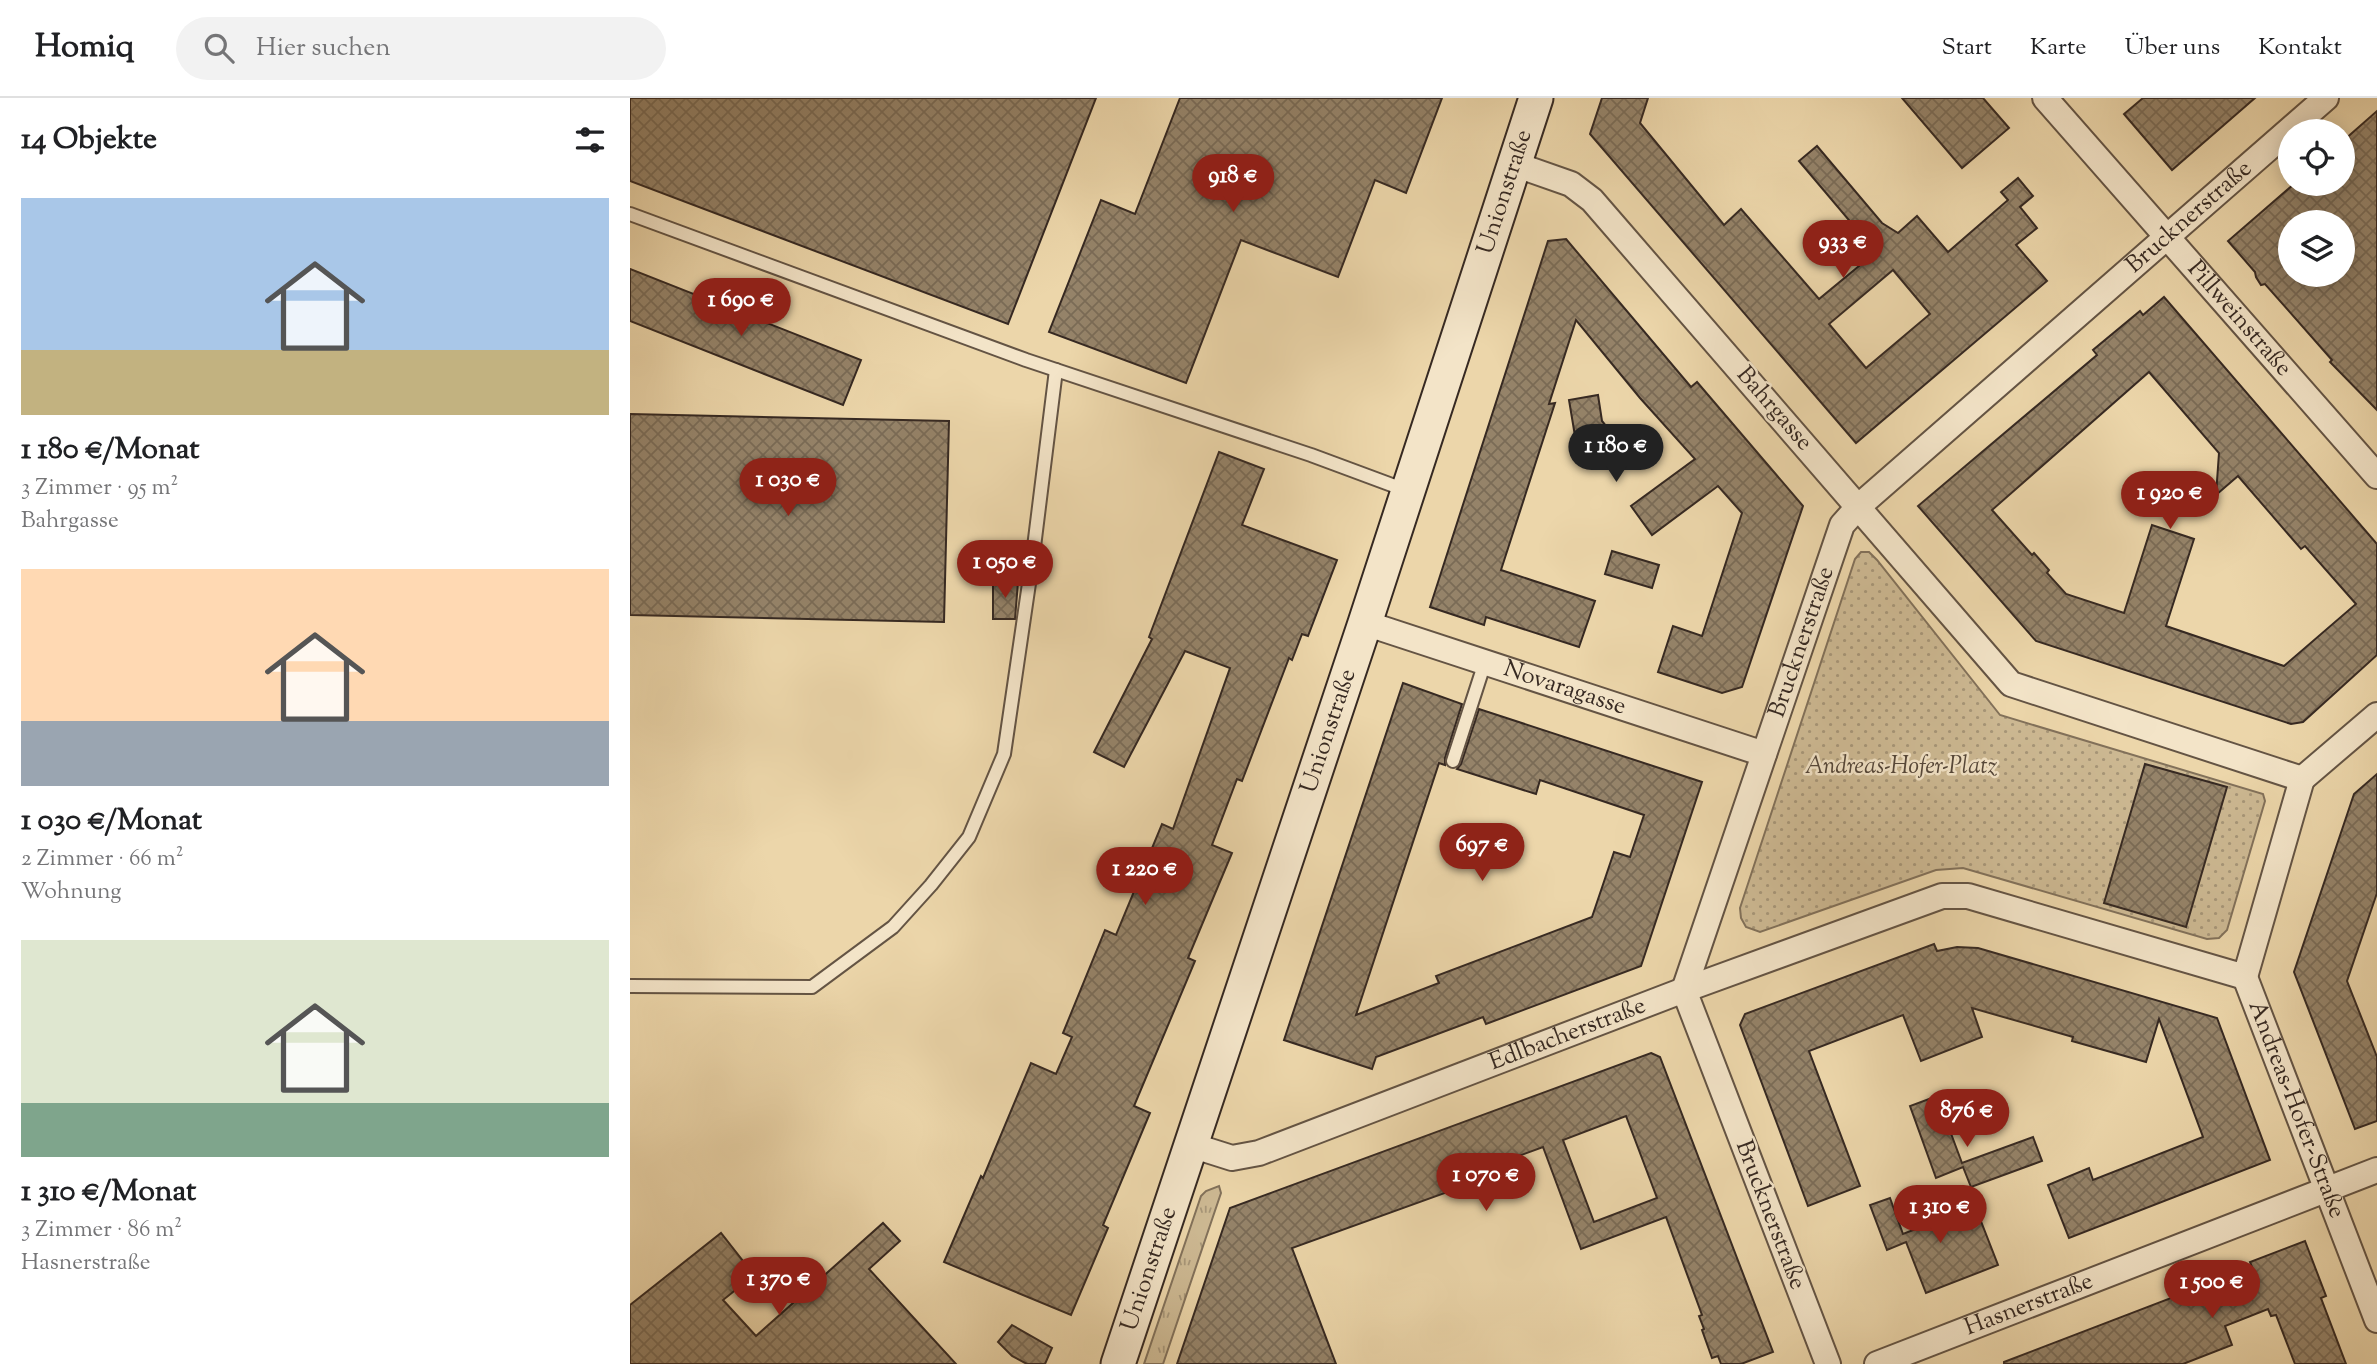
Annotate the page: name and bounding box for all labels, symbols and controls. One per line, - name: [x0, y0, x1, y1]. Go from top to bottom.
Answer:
- search box: [176, 17, 666, 80]
- text: Homiq: [35, 24, 134, 72]
- icon: search: [200, 29, 238, 67]
- text: Hier suchen: [256, 30, 391, 67]
- text: Start: [1941, 31, 1992, 65]
- text: Karte: [2030, 31, 2086, 65]
- text: Über uns: [2124, 31, 2220, 65]
- text: Kontakt: [2258, 31, 2342, 65]
- text: 14 Objekte: [21, 119, 157, 162]
- map controls: [2278, 119, 2355, 287]
- button: locate: [2278, 119, 2355, 196]
- icon: filters: [571, 121, 609, 159]
- street label: Unionstraße: [1469, 126, 1541, 259]
- street label: Brucknerstraße: [2119, 153, 2260, 282]
- pin: 918 €: [1184, 155, 1282, 214]
- text: 918 €: [1208, 160, 1258, 193]
- button: layers: [2278, 210, 2355, 287]
- pin: 933 €: [1794, 220, 1892, 280]
- text: 933 €: [1819, 226, 1867, 259]
- icon: home: [252, 243, 378, 369]
- street label: Pillweinstraße: [2179, 253, 2299, 384]
- pin: 1 690 €: [676, 278, 806, 338]
- text: 1 690 €: [708, 284, 774, 317]
- street label: Bahrgasse: [1728, 359, 1820, 459]
- pin: 1 180 €: [1551, 424, 1681, 484]
- text: 1 180 €/Monat: [21, 429, 200, 472]
- text: 1 180 €: [1584, 430, 1648, 463]
- pin: 1 030 €: [723, 458, 853, 518]
- text: 1 030 €: [755, 464, 821, 497]
- text: 3 Zimmer · 95 m²: [21, 472, 178, 505]
- pin: 1 920 €: [2105, 472, 2235, 531]
- text: 1 920 €: [2137, 477, 2203, 510]
- text: Bahrgasse: [21, 505, 119, 538]
- pin: 1 050 €: [940, 540, 1070, 600]
- text: 1 050 €: [973, 546, 1037, 579]
- street label: Brucknerstraße: [1761, 562, 1844, 722]
- icon: home: [252, 614, 378, 740]
- street label: Novaragasse: [1499, 653, 1630, 724]
- street label: Unionstraße: [1292, 664, 1366, 798]
- park label: Andreas-Hofer-Platz: [1805, 750, 1997, 784]
- text: 1 030 €/Monat: [21, 800, 202, 843]
- pin: 697 €: [1433, 824, 1531, 883]
- text: 697 €: [1455, 829, 1509, 862]
- text: 2 Zimmer · 66 m²: [21, 843, 183, 876]
- pin: 1 220 €: [1080, 848, 1210, 907]
- text: 1 220 €: [1112, 853, 1178, 886]
- text: Wohnung: [21, 876, 121, 909]
- icon: home: [252, 985, 378, 1111]
- street label: Edlbacherstraße: [1484, 989, 1651, 1080]
- street label: Andreas-Hofer-Straße: [2239, 996, 2353, 1223]
- pin: 876 €: [1918, 1090, 2016, 1149]
- text: 876 €: [1940, 1095, 1994, 1128]
- street label: Brucknerstraße: [1726, 1135, 1814, 1295]
- pin: 1 070 €: [1421, 1154, 1551, 1213]
- text: 1 070 €: [1452, 1159, 1520, 1192]
- text: 1 310 €/Monat: [21, 1171, 196, 1214]
- pin: 1 310 €: [1875, 1186, 2005, 1245]
- text: 1 310 €: [1910, 1191, 1970, 1224]
- street label: Unionstraße: [1113, 1202, 1186, 1336]
- text: 3 Zimmer · 86 m²: [21, 1214, 182, 1247]
- text: Hasnerstraße: [21, 1247, 151, 1280]
- pin: 1 370 €: [714, 1258, 844, 1317]
- pin: 1 500 €: [2147, 1260, 2277, 1320]
- text: 1 370 €: [747, 1263, 811, 1296]
- street label: Hasnerstraße: [1960, 1265, 2098, 1345]
- text: 1 500 €: [2180, 1266, 2244, 1299]

